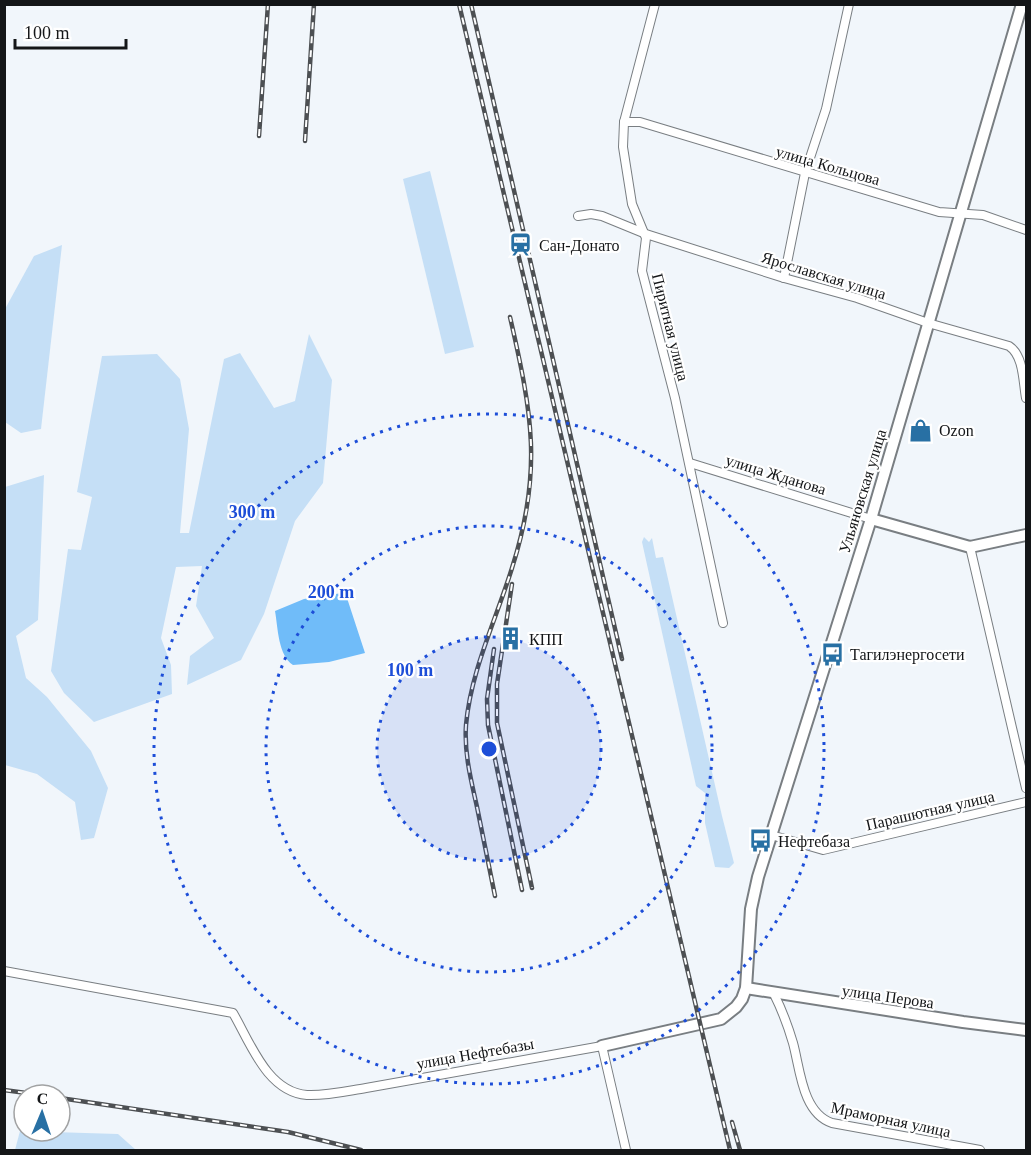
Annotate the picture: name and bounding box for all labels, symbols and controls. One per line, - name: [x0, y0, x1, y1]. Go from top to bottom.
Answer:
- scale bar: [15, 12, 126, 50]
- text: 100 m: [24, 23, 70, 43]
- street label: улица Кольцова: [774, 142, 882, 189]
- station icon: Сан-Донато: [508, 232, 534, 258]
- place label: Сан-Донато: [539, 237, 620, 255]
- street label: Ярославская улица: [759, 248, 888, 303]
- street label: Пиритная улица: [648, 272, 692, 383]
- shop icon: Ozon: [908, 417, 934, 443]
- place label: Ozon: [939, 422, 974, 439]
- street label: Ульяновская улица: [836, 427, 890, 556]
- street label: улица Жданова: [723, 451, 828, 499]
- text: 300 m: [229, 502, 275, 522]
- text: 200 m: [308, 582, 354, 602]
- building icon: КПП: [498, 626, 524, 652]
- place label: КПП: [529, 631, 563, 648]
- bus stop icon: Тагилэнергосети: [819, 641, 845, 667]
- place label: Тагилэнергосети: [850, 646, 965, 664]
- text: 100 m: [387, 660, 433, 680]
- centre of rings: [479, 739, 499, 759]
- street label: Парашютная улица: [864, 787, 996, 835]
- bus stop icon: Нефтебаза: [747, 828, 773, 854]
- place label: Нефтебаза: [778, 833, 850, 851]
- street label: улица Перова: [841, 982, 935, 1012]
- street label: улица Нефтебазы: [415, 1035, 536, 1073]
- north arrow: [12, 1083, 72, 1143]
- text: С: [36, 1090, 49, 1107]
- street label: Мраморная улица: [829, 1098, 952, 1141]

